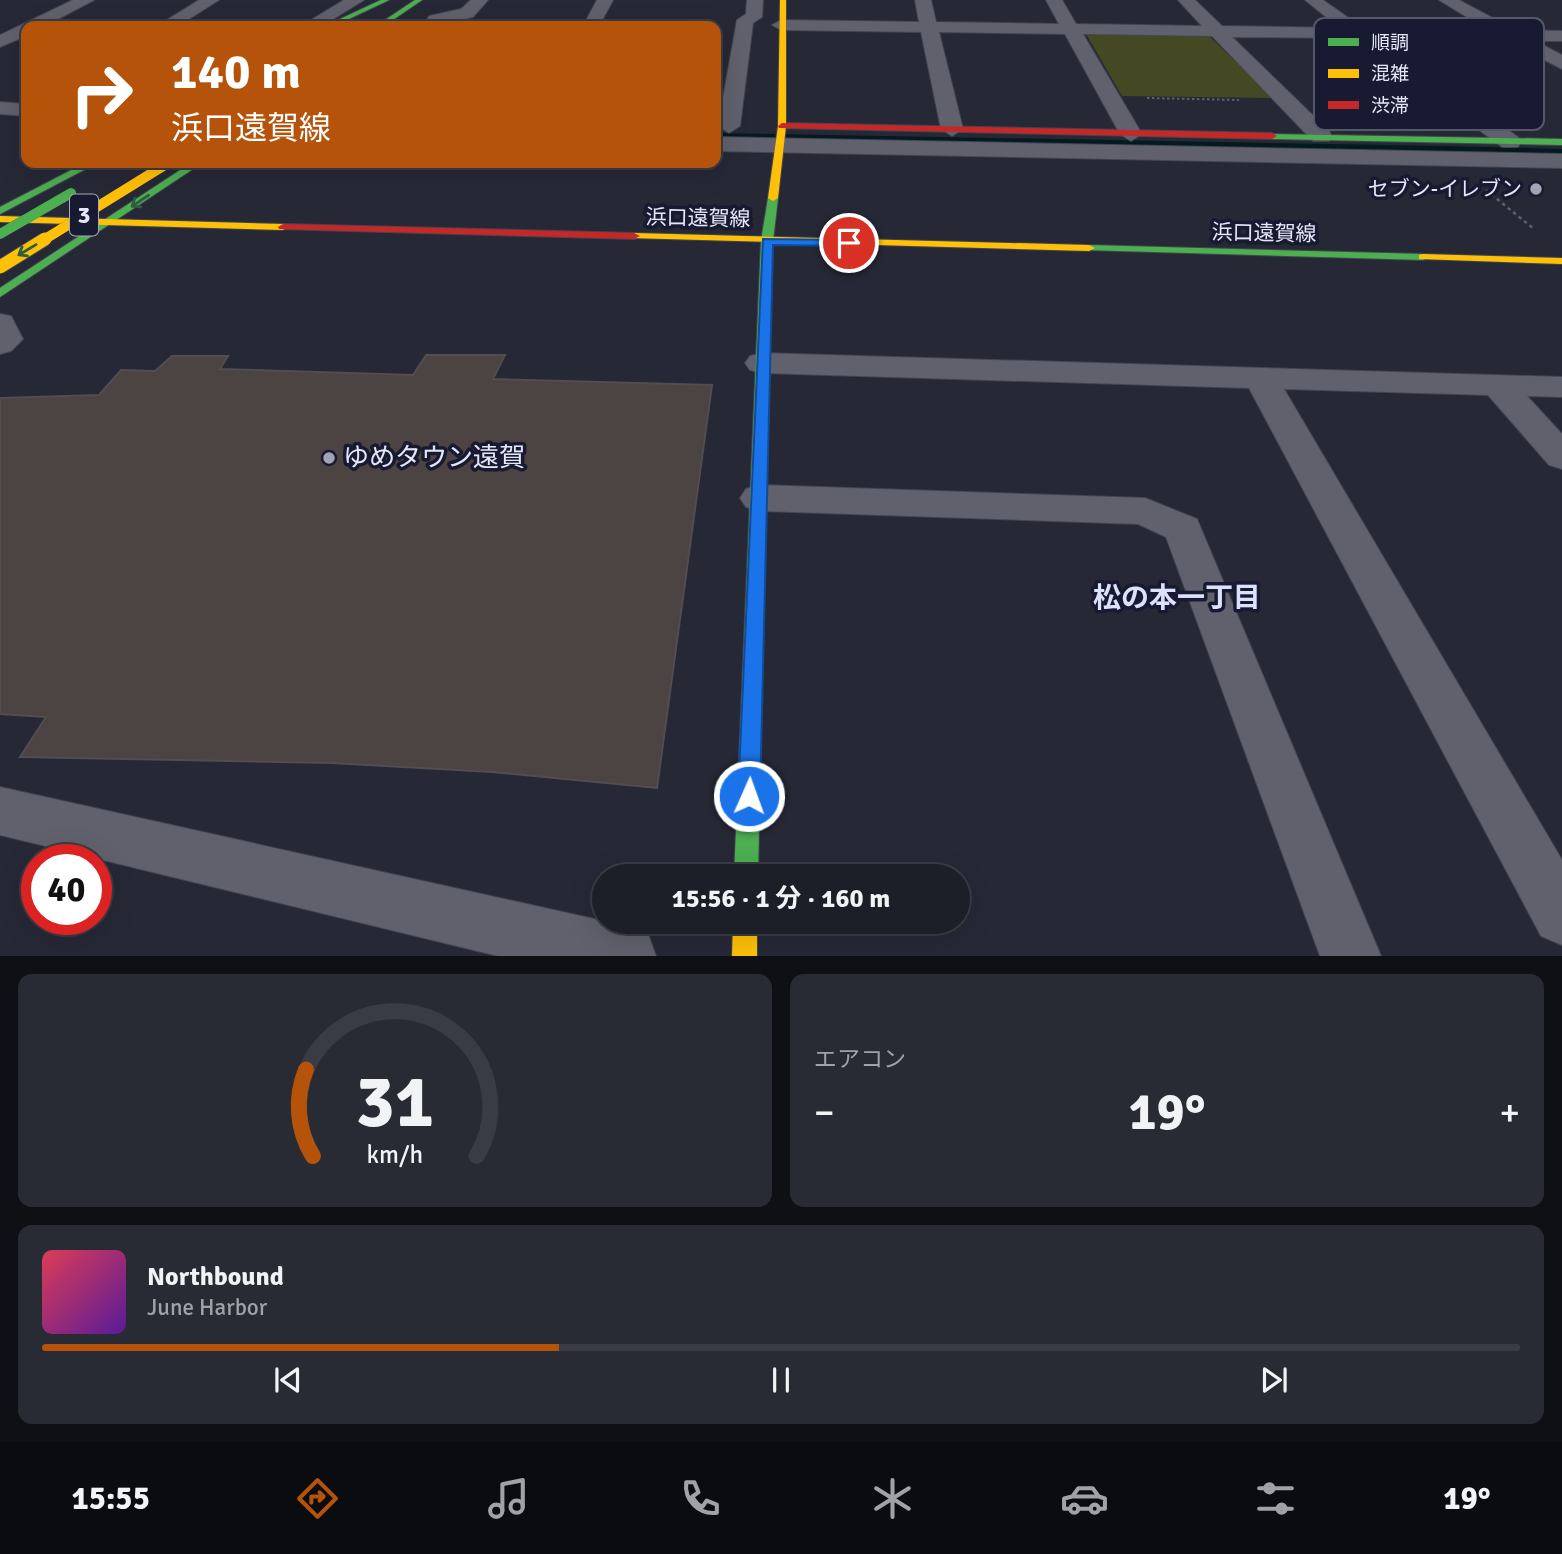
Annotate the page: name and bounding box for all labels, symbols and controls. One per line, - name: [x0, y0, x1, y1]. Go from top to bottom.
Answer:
- legend: [1314, 18, 1544, 130]
- text: 順調: [1371, 31, 1409, 55]
- text: 140 m: [171, 42, 301, 102]
- icon: right: [56, 49, 147, 140]
- text: 混雑: [1371, 62, 1409, 86]
- text: 渋滞: [1371, 94, 1409, 118]
- text: 浜口遠賀線: [171, 109, 331, 148]
- place label: セブン-イレブン: [1368, 176, 1522, 202]
- marker: セブン-イレブン: [1528, 181, 1544, 197]
- one-way arrow: [131, 194, 150, 208]
- road number: 3: [70, 195, 98, 236]
- street label: 浜口遠賀線: [645, 204, 751, 232]
- pin: [819, 213, 879, 273]
- street label: 浜口遠賀線: [1211, 219, 1317, 247]
- icon: arrive: [830, 224, 868, 262]
- one-way arrow: [17, 244, 37, 258]
- place label: ゆめタウン遠賀: [343, 442, 525, 474]
- marker: ゆめタウン遠賀: [321, 450, 337, 466]
- district label: 松の本一丁目: [1093, 581, 1261, 615]
- position arrow: [712, 759, 786, 833]
- speed limit sign: 40: [21, 844, 112, 935]
- text: 15:56 · 1 分 · 160 m: [672, 883, 890, 915]
- text: エアコン: [814, 1045, 906, 1074]
- text: 31: [356, 1059, 434, 1148]
- text: 19°: [1129, 1080, 1205, 1144]
- text: −: [814, 1089, 835, 1136]
- text: +: [1499, 1089, 1520, 1136]
- text: km/h: [367, 1139, 423, 1170]
- text: Northbound: [147, 1261, 284, 1293]
- text: June Harbor: [147, 1293, 267, 1322]
- icon: previous: [269, 1361, 307, 1399]
- icon: pause: [762, 1361, 800, 1399]
- icon: next: [1255, 1361, 1293, 1399]
- icon: directions: [293, 1474, 342, 1523]
- icon: music: [484, 1474, 533, 1523]
- icon: phone: [676, 1474, 725, 1523]
- icon: climate: [868, 1474, 917, 1523]
- icon: car: [1060, 1474, 1109, 1523]
- icon: filters: [1251, 1474, 1300, 1523]
- text: 15:55: [71, 1479, 150, 1518]
- text: 19°: [1443, 1479, 1491, 1518]

